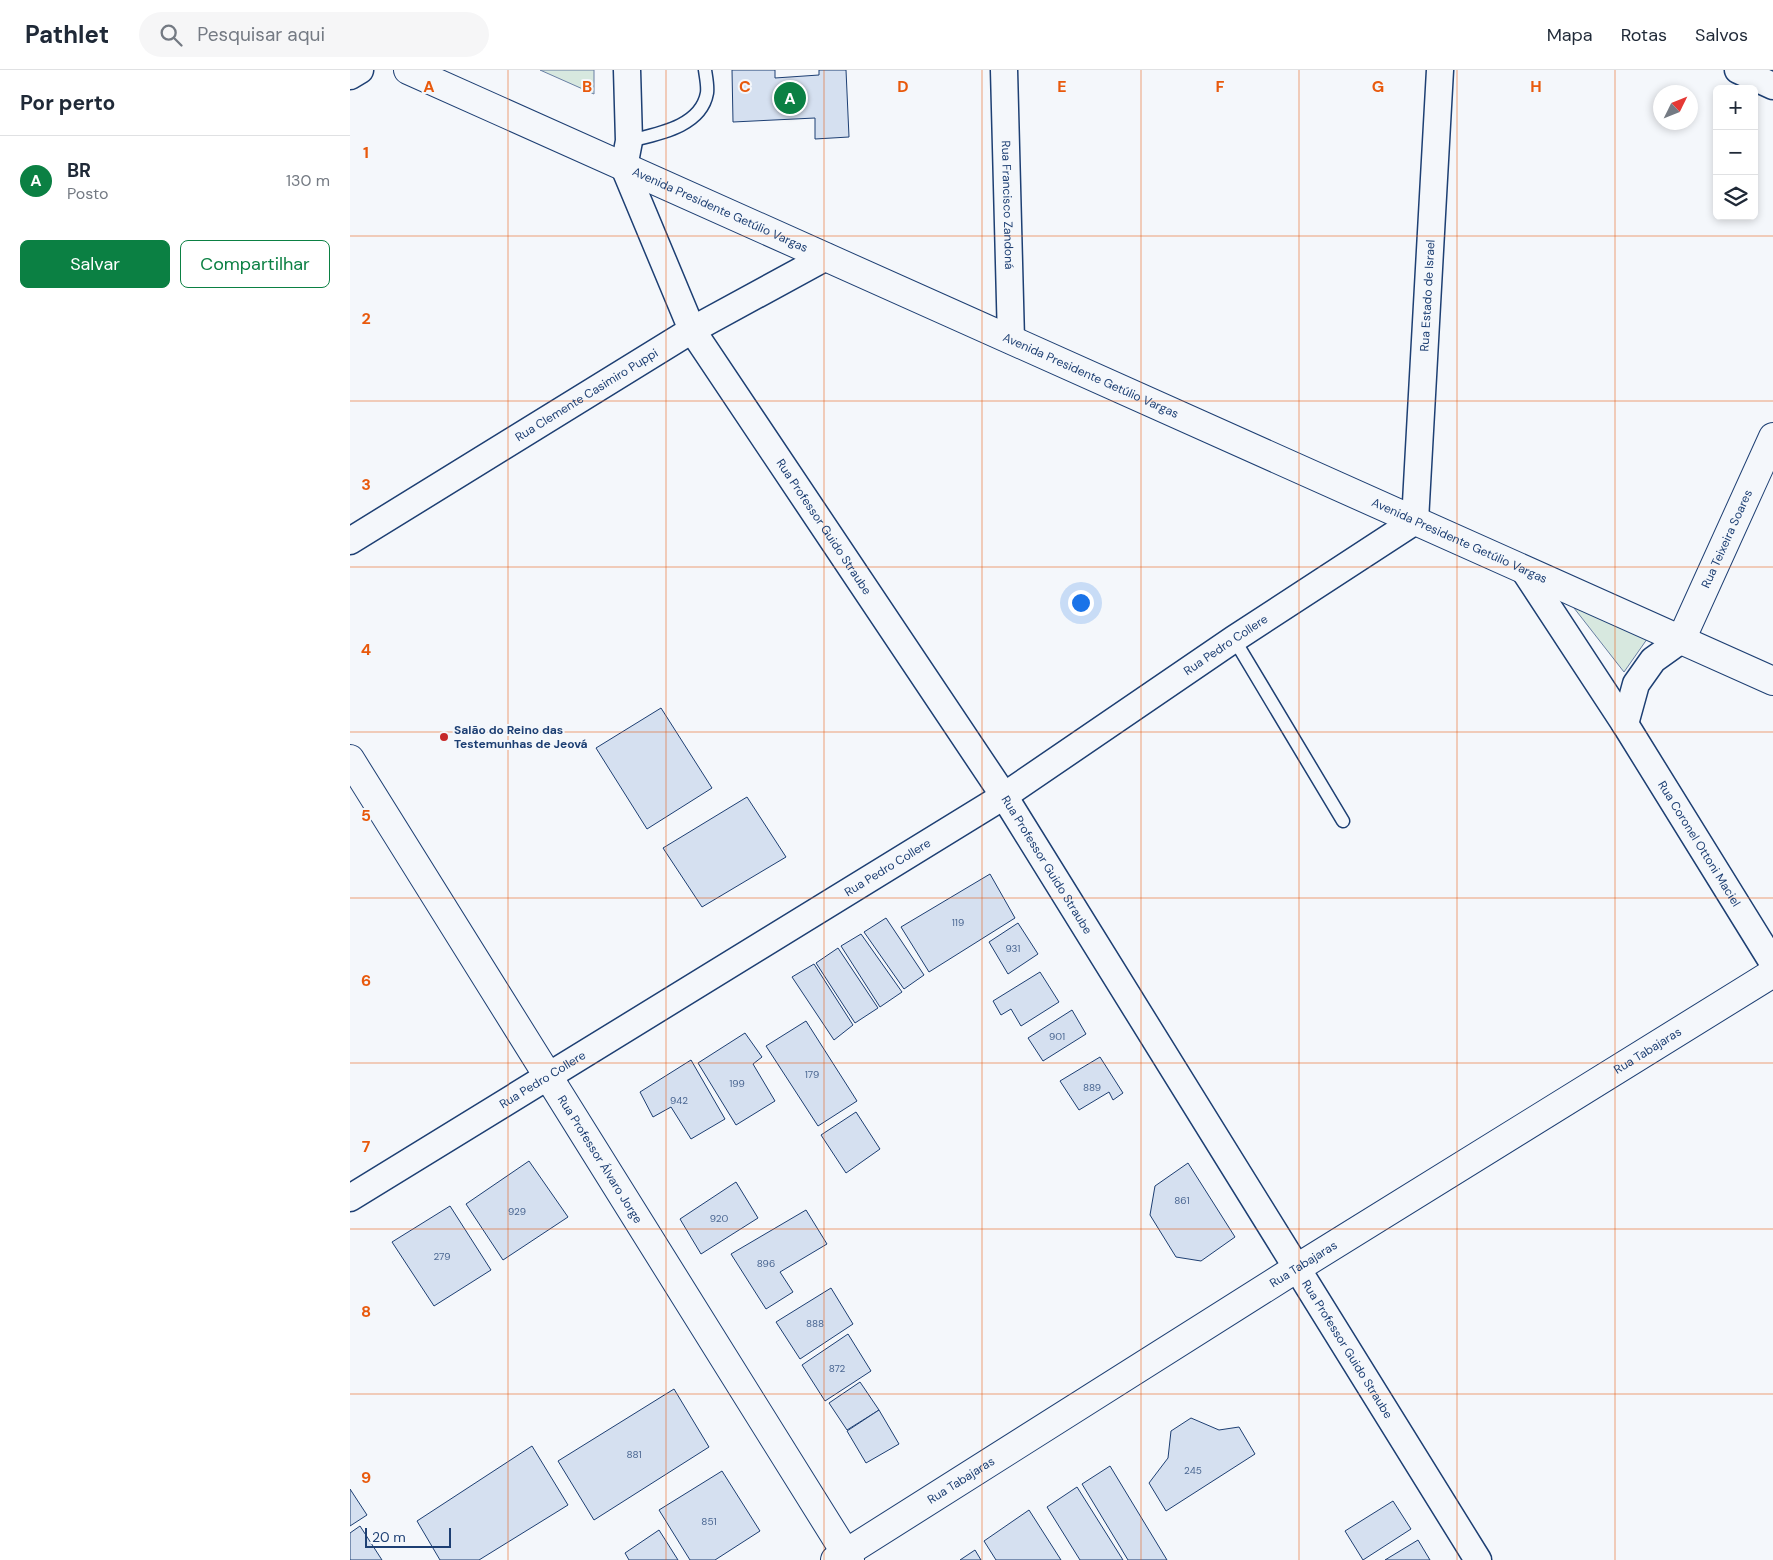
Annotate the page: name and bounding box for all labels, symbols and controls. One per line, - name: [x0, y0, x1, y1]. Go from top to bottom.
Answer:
- search box: [139, 12, 489, 57]
- text: Pathlet: [25, 19, 109, 50]
- icon: search: [157, 21, 185, 49]
- text: Pesquisar aqui: [197, 22, 325, 47]
- text: Mapa: [1547, 23, 1593, 47]
- text: Rotas: [1621, 23, 1667, 47]
- text: Salvos: [1695, 23, 1748, 47]
- text: A: [423, 76, 435, 97]
- text: B: [582, 76, 592, 97]
- text: C: [739, 76, 751, 97]
- text: D: [897, 76, 909, 97]
- text: E: [1057, 76, 1067, 97]
- text: F: [1216, 76, 1225, 97]
- text: G: [1372, 76, 1384, 97]
- text: H: [1530, 76, 1542, 97]
- pin: A: [774, 79, 806, 117]
- north arrow: [1653, 85, 1698, 130]
- map controls: [1713, 85, 1758, 220]
- button: +: [1713, 85, 1758, 130]
- text: Por perto: [20, 89, 115, 117]
- button: −: [1713, 130, 1758, 175]
- street label: Rua Francisco Zandoná: [998, 140, 1017, 270]
- text: 1: [363, 142, 369, 163]
- text: BR: [67, 158, 91, 183]
- street label: Avenida Presidente Getúlio Vargas: [630, 163, 810, 256]
- text: A: [30, 170, 42, 191]
- text: 130 m: [286, 170, 330, 191]
- button: layers: [1713, 175, 1758, 220]
- text: Posto: [67, 183, 109, 204]
- street label: Rua Estado de Israel: [1416, 239, 1439, 352]
- button: Salvar: [20, 240, 170, 288]
- button: Compartilhar: [180, 240, 330, 288]
- text: 2: [361, 308, 371, 329]
- street label: Avenida Presidente Getúlio Vargas: [1000, 329, 1181, 422]
- street label: Rua Clemente Casimiro Puppi: [512, 345, 661, 445]
- street label: Rua Professor Guido Straube: [773, 456, 875, 598]
- text: 3: [361, 474, 371, 495]
- street label: Rua Teixeira Soares: [1698, 487, 1756, 591]
- street label: Avenida Presidente Getúlio Vargas: [1369, 494, 1550, 587]
- your location: [1068, 590, 1094, 616]
- street label: Rua Pedro Collere: [1181, 611, 1271, 679]
- text: 4: [361, 639, 371, 660]
- place label: Salão do Reino das Testemunhas de Jeová: [454, 722, 588, 752]
- marker: Salão do Reino das Testemunhas de Jeová: [438, 731, 450, 743]
- street label: Rua Coronel Ottoni Maciel: [1654, 778, 1744, 910]
- street label: Rua Professor Guido Straube: [998, 793, 1096, 937]
- text: 5: [361, 805, 371, 826]
- street label: Rua Pedro Collere: [842, 835, 934, 900]
- house number: 119: [952, 916, 964, 929]
- house number: 931: [1006, 942, 1020, 955]
- text: 6: [361, 970, 371, 991]
- street label: Rua Tabajaras: [1611, 1024, 1684, 1078]
- house number: 901: [1049, 1030, 1065, 1043]
- street label: Rua Pedro Collere: [496, 1047, 589, 1112]
- house number: 179: [805, 1068, 819, 1081]
- house number: 199: [729, 1077, 745, 1090]
- house number: 889: [1083, 1081, 1101, 1094]
- street label: Rua Professor Álvaro Jorge: [554, 1092, 646, 1227]
- house number: 942: [670, 1094, 688, 1107]
- text: 7: [362, 1136, 371, 1157]
- house number: 861: [1174, 1194, 1190, 1207]
- house number: 929: [508, 1205, 526, 1218]
- house number: 920: [710, 1212, 728, 1225]
- street label: Rua Tabajaras: [1267, 1237, 1340, 1291]
- house number: 279: [434, 1250, 450, 1263]
- house number: 896: [757, 1257, 775, 1270]
- street label: Rua Professor Guido Straube: [1298, 1277, 1396, 1422]
- text: 8: [361, 1301, 371, 1322]
- house number: 888: [806, 1317, 824, 1330]
- house number: 872: [829, 1362, 846, 1375]
- house number: 881: [626, 1448, 642, 1461]
- street label: Rua Tabajaras: [924, 1453, 998, 1508]
- house number: 245: [1184, 1464, 1202, 1477]
- text: 9: [361, 1467, 371, 1488]
- house number: 851: [701, 1515, 717, 1528]
- scale bar: [365, 1525, 451, 1548]
- text: 20 m: [372, 1528, 406, 1546]

